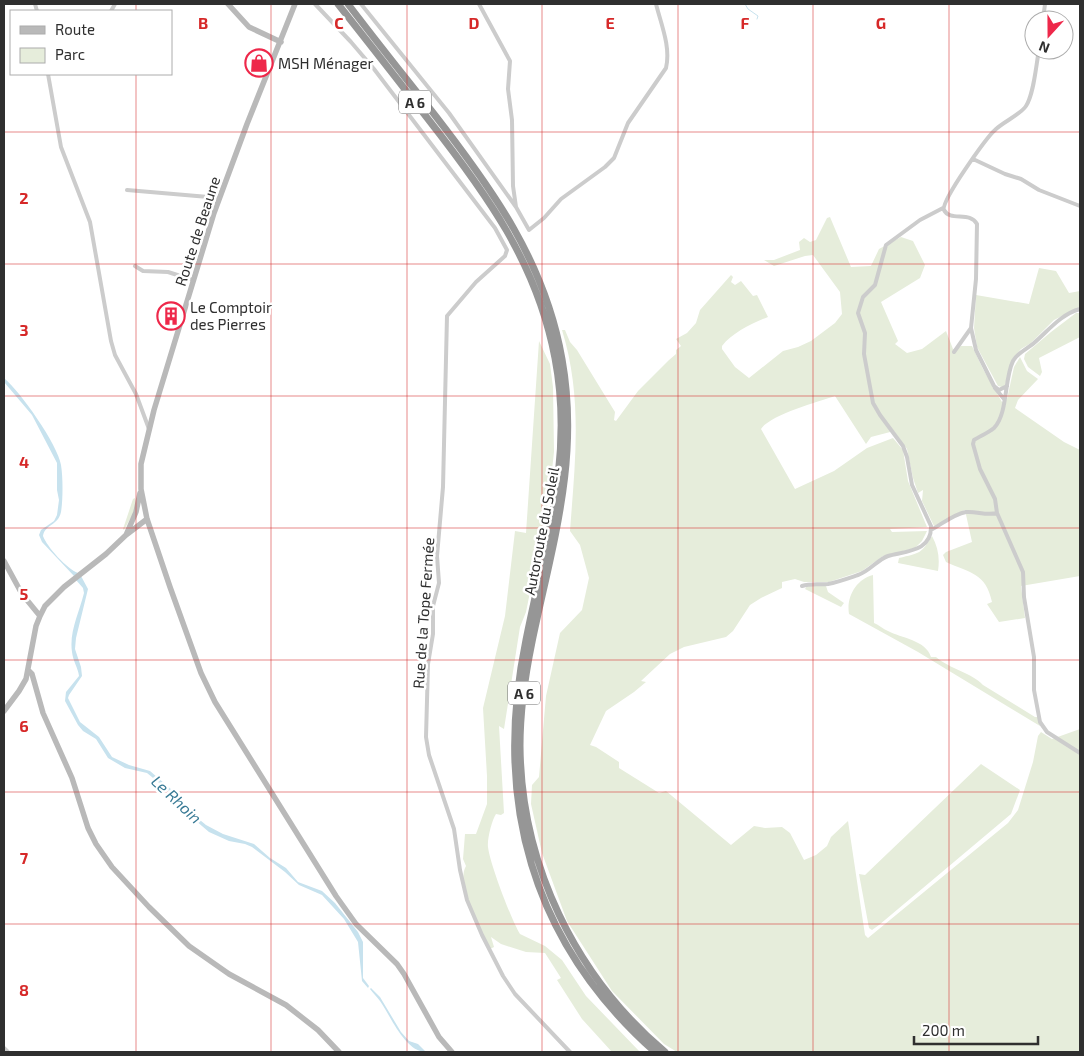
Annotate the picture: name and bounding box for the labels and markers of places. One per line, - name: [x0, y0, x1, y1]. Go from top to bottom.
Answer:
- shop icon: MSH Ménager: [244, 48, 274, 78]
- place label: MSH Ménager: [278, 54, 373, 72]
- place label: Le Comptoir des Pierres: [190, 298, 272, 333]
- building icon: Le Comptoir des Pierres: [156, 301, 186, 331]

